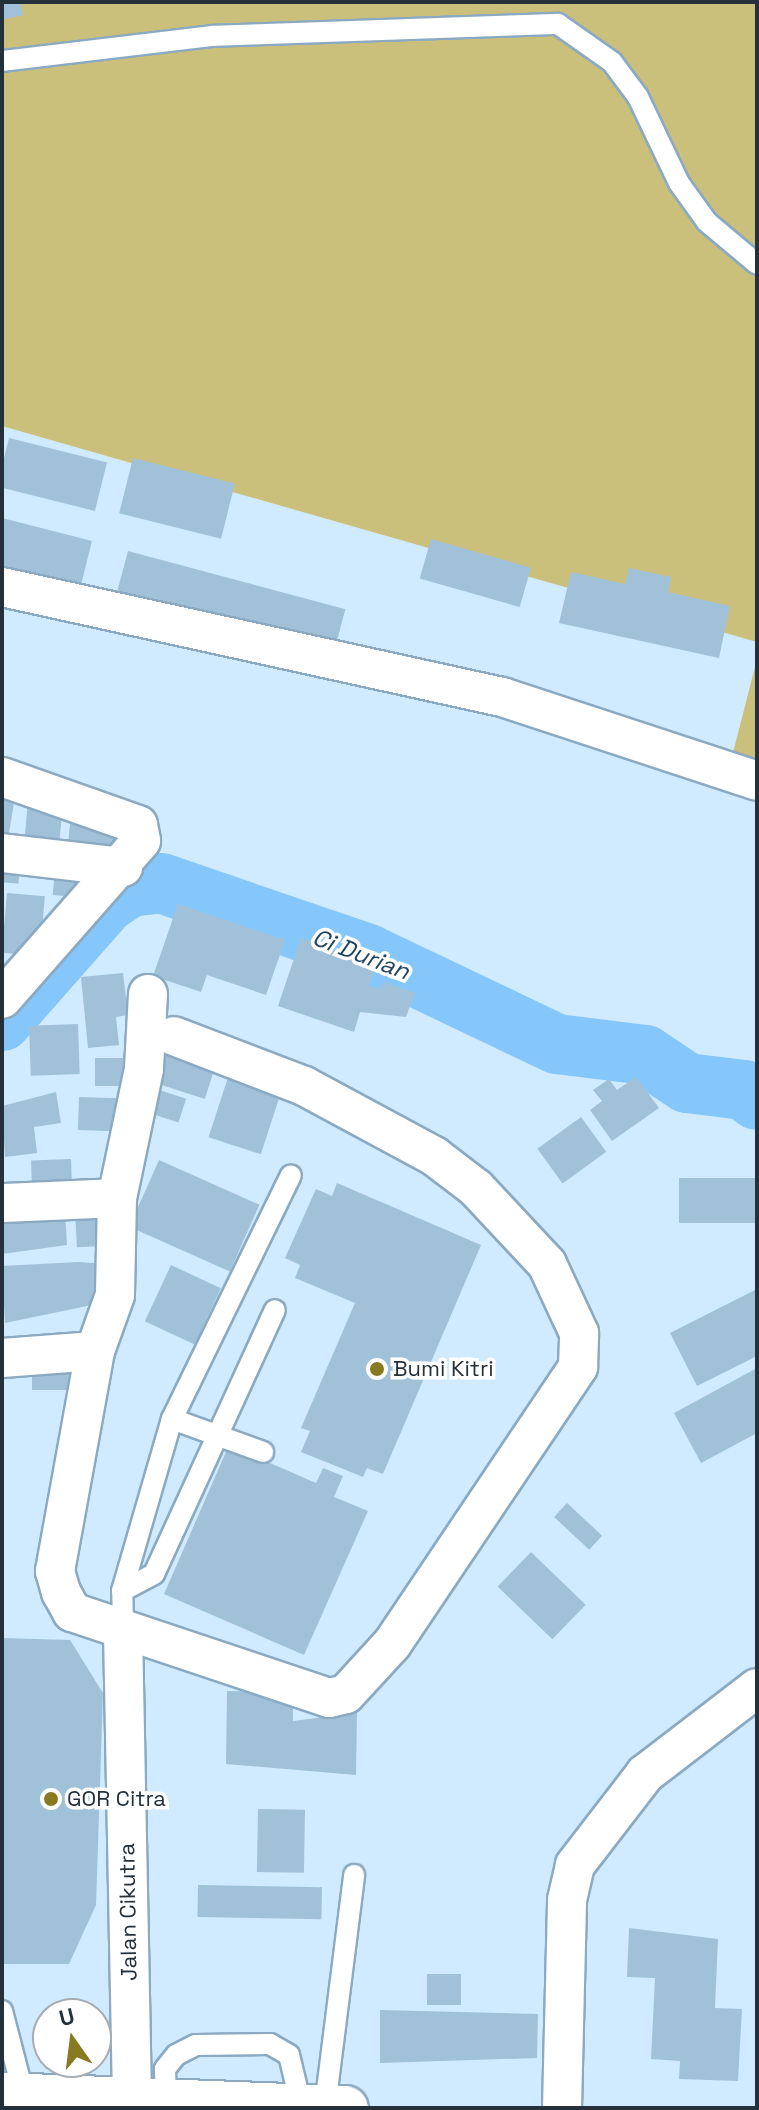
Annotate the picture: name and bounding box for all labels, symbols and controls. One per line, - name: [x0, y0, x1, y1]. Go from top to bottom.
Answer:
- water label: Ci Durian: [308, 922, 414, 986]
- place label: Bumi Kitri: [393, 1356, 494, 1382]
- marker: Bumi Kitri: [368, 1360, 386, 1378]
- place label: GOR Citra: [67, 1786, 166, 1812]
- marker: GOR Citra: [42, 1790, 60, 1808]
- street label: Jalan Cikutra: [114, 1843, 142, 1981]
- north arrow: [32, 1998, 112, 2078]
- text: U: [56, 2001, 77, 2032]

